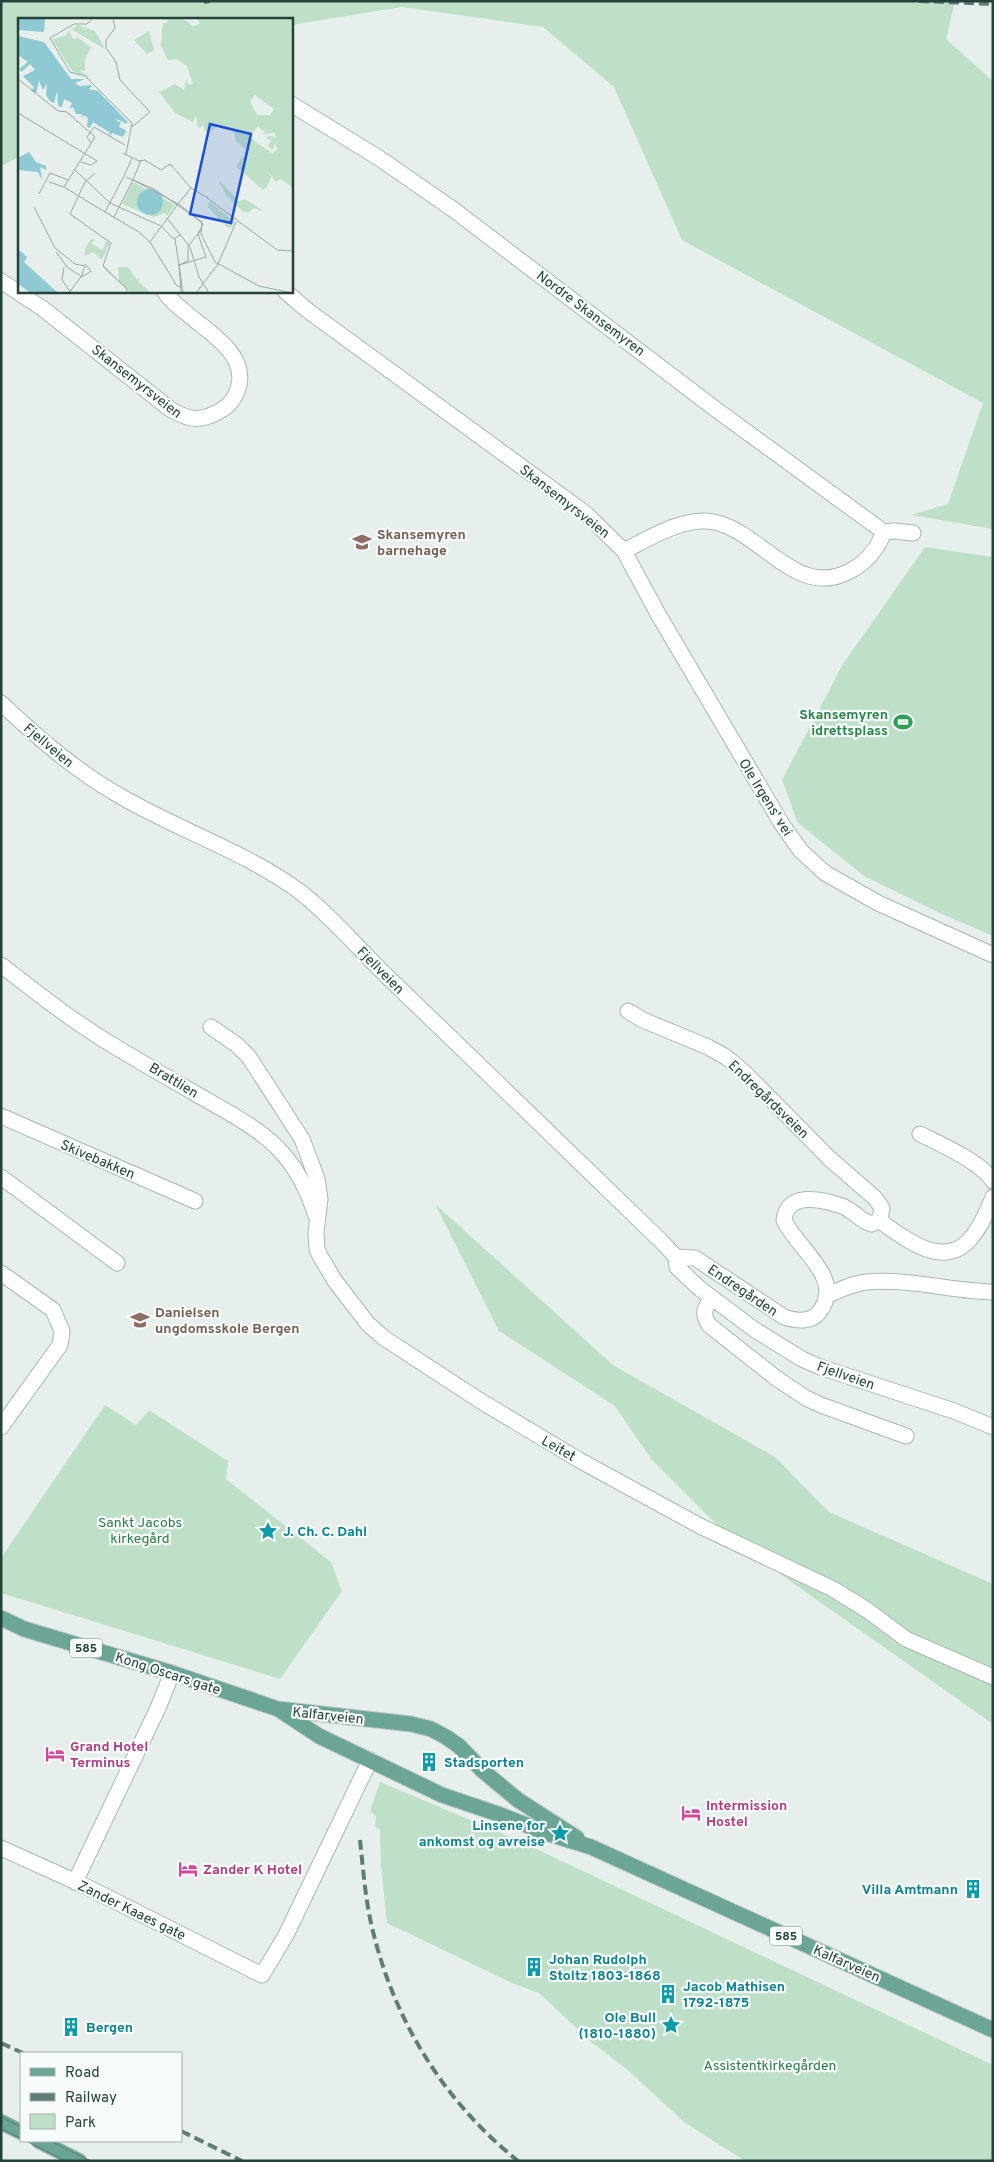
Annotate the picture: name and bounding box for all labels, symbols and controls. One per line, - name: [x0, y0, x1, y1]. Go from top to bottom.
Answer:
- inset map: [18, 18, 292, 292]
- street label: Nordre Skansemyren: [532, 268, 648, 361]
- street label: Skansemyrsveien: [88, 342, 185, 423]
- street label: Skansemyrsveien: [516, 462, 613, 543]
- place label: Skansemyren barnehage: [377, 527, 466, 560]
- school or university icon: Skansemyren barnehage: [351, 531, 373, 553]
- place label: Skansemyren idrettsplass: [799, 707, 888, 740]
- sports icon: Skansemyren idrettsplass: [892, 711, 914, 733]
- street label: Fjellveien: [20, 720, 76, 772]
- street label: Ole Irgens' vei: [734, 756, 795, 840]
- street label: Fjellveien: [353, 944, 407, 998]
- street label: Endregårdsveien: [724, 1057, 812, 1143]
- street label: Brattlien: [146, 1060, 201, 1103]
- street label: Skivebakken: [58, 1137, 137, 1184]
- street label: Endregården: [704, 1262, 780, 1321]
- place label: Danielsen ungdomsskole Bergen: [155, 1305, 300, 1338]
- school or university icon: Danielsen ungdomsskole Bergen: [129, 1309, 151, 1331]
- street label: Fjellveien: [814, 1359, 877, 1394]
- street label: Leitet: [538, 1433, 578, 1466]
- park label: Sankt Jacobs kirkegård: [98, 1515, 182, 1548]
- place icon: J. Ch. C. Dahl: [257, 1520, 279, 1542]
- place label: J. Ch. C. Dahl: [283, 1524, 367, 1541]
- road number: 585: [70, 1639, 102, 1658]
- street label: Kong Oscars gate: [113, 1649, 222, 1699]
- street label: Kalfarveien: [291, 1704, 364, 1729]
- place label: Grand Hotel Terminus: [70, 1739, 148, 1772]
- hotel icon: Grand Hotel Terminus: [44, 1743, 66, 1765]
- building icon: Stadsporten: [418, 1751, 440, 1773]
- place label: Stadsporten: [444, 1755, 524, 1772]
- place label: Intermission Hostel: [706, 1798, 787, 1831]
- hotel icon: Intermission Hostel: [680, 1802, 702, 1824]
- place label: Linsene for ankomst og avreise: [419, 1818, 545, 1851]
- place icon: Linsene for ankomst og avreise: [549, 1822, 571, 1844]
- hotel icon: Zander K Hotel: [177, 1858, 199, 1880]
- place label: Zander K Hotel: [203, 1862, 302, 1879]
- street label: Zander Kaaes gate: [75, 1878, 188, 1945]
- building icon: Villa Amtmann: [962, 1878, 984, 1900]
- place label: Villa Amtmann: [862, 1882, 958, 1899]
- road number: 585: [770, 1926, 802, 1945]
- street label: Kalfarveien: [810, 1942, 883, 1987]
- place label: Johan Rudolph Stoltz 1803-1868: [549, 1952, 661, 1985]
- building icon: Johan Rudolph Stoltz 1803-1868: [523, 1956, 545, 1978]
- place label: Jacob Mathisen 1792-1875: [683, 1979, 785, 2012]
- building icon: Jacob Mathisen 1792-1875: [657, 1983, 679, 2005]
- place label: Ole Bull (1810-1880): [578, 2010, 656, 2043]
- place icon: Ole Bull (1810-1880): [660, 2014, 682, 2036]
- building icon: Bergen: [60, 2016, 82, 2038]
- place label: Bergen: [86, 2020, 133, 2037]
- legend: [20, 2052, 182, 2142]
- park label: Assistentkirkegården: [704, 2058, 837, 2075]
- text: Road: [65, 2064, 100, 2083]
- text: Railway: [65, 2089, 117, 2108]
- text: Park: [65, 2114, 96, 2133]

